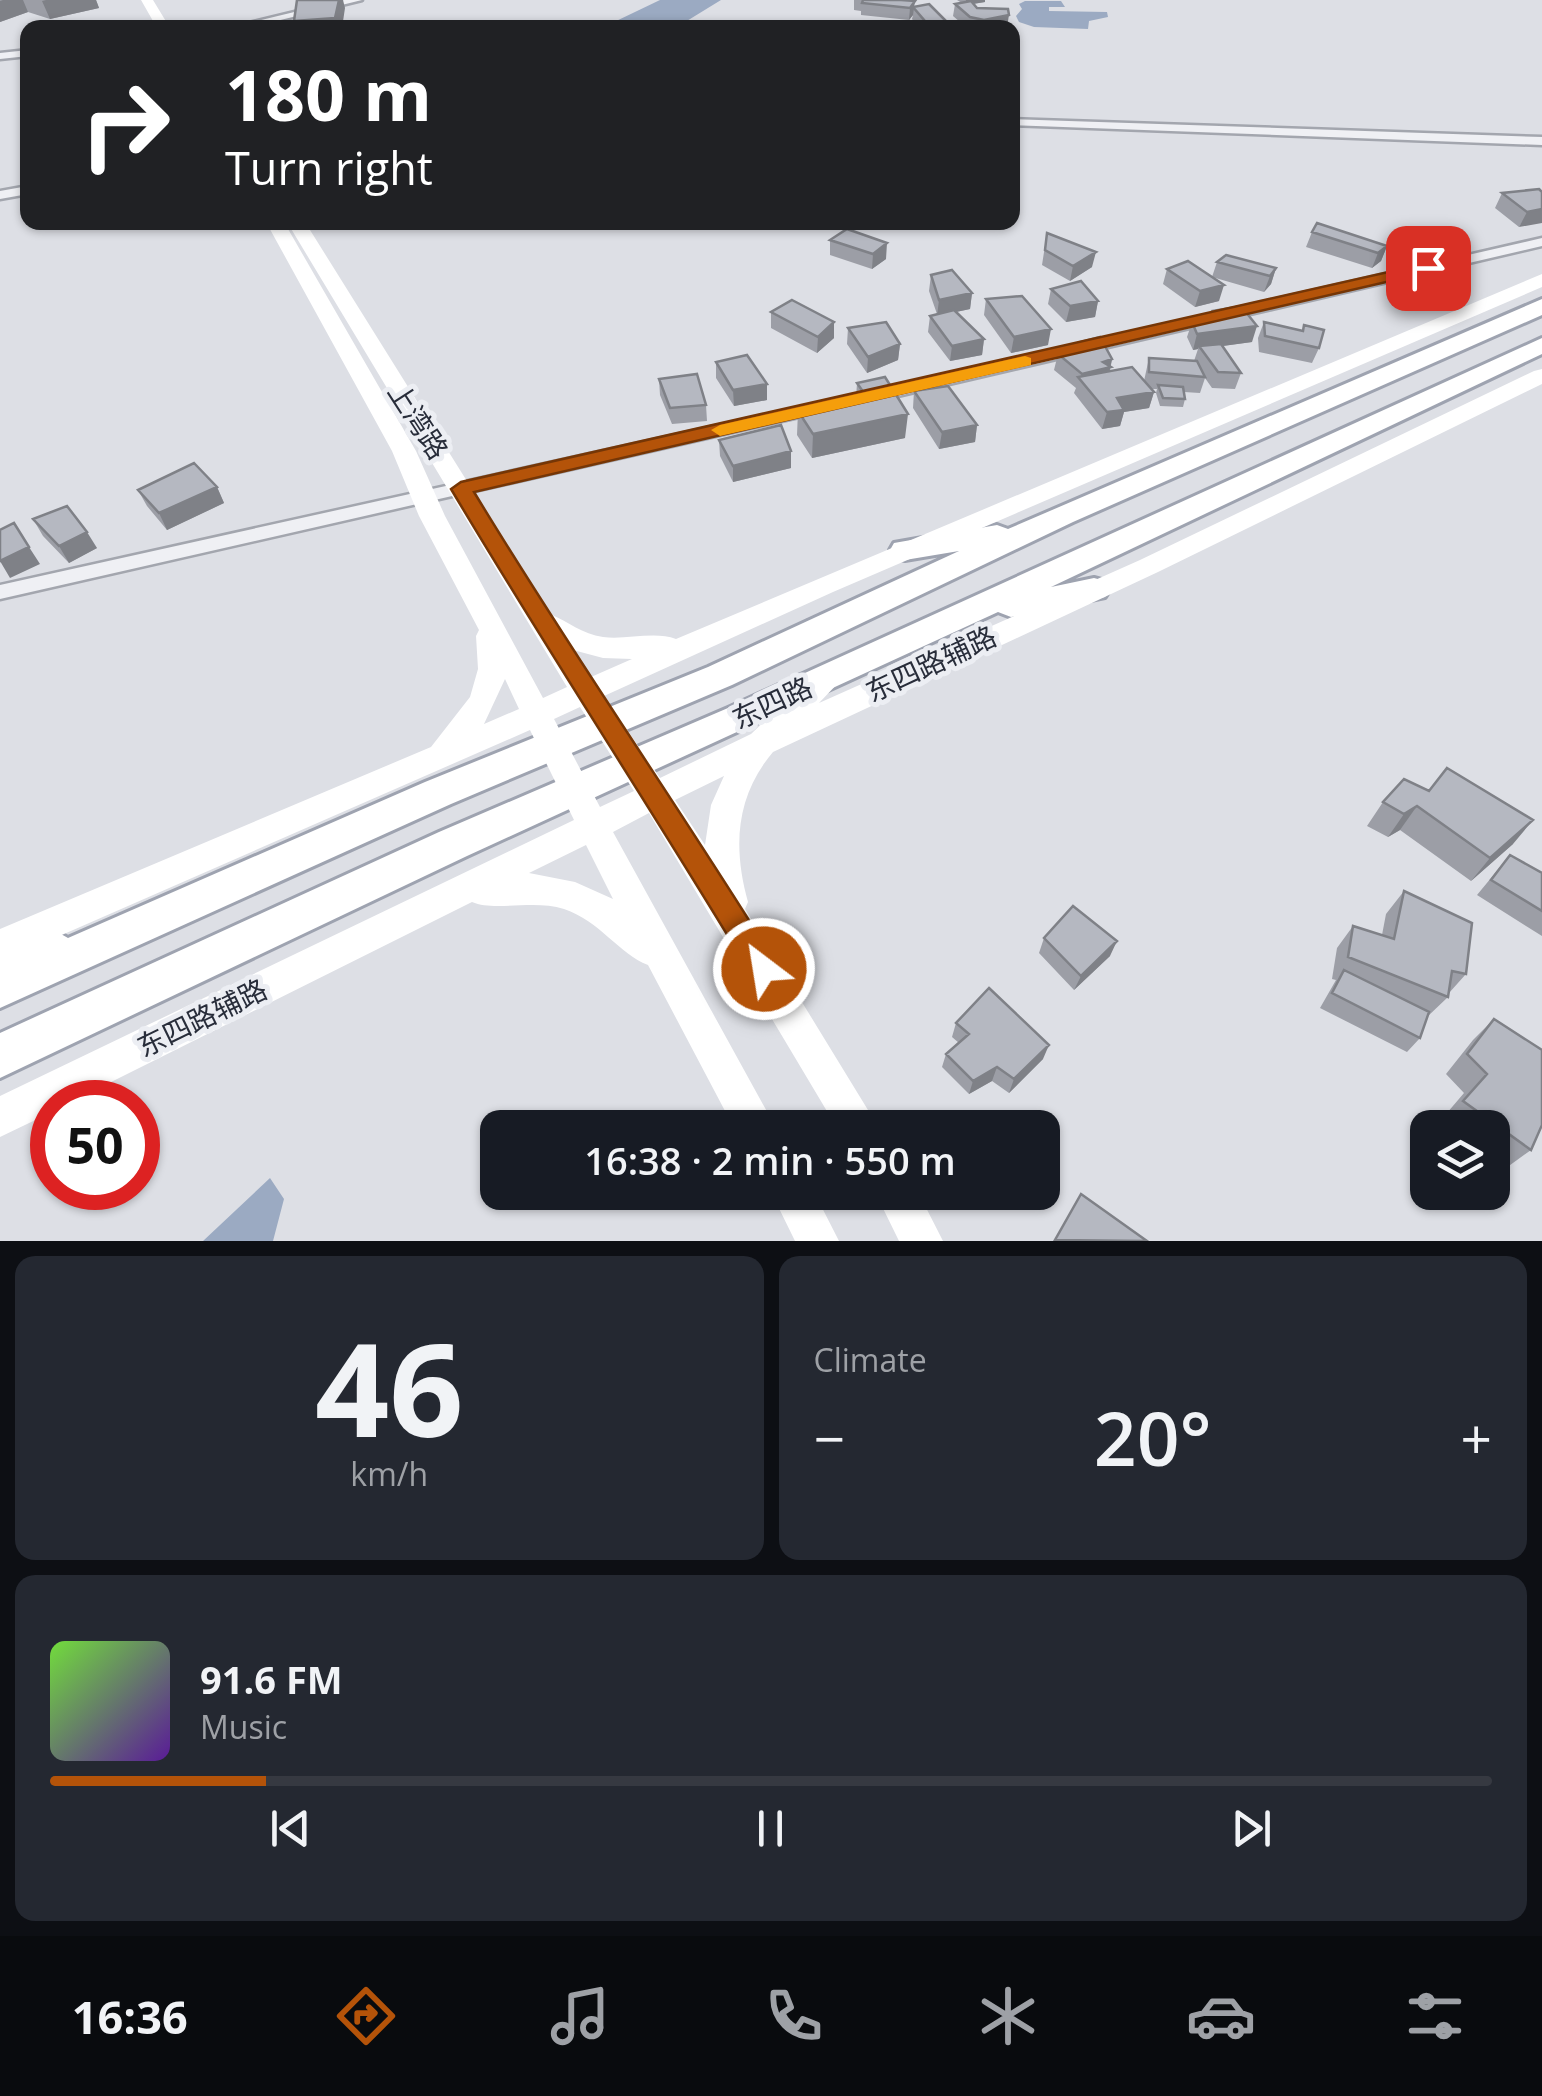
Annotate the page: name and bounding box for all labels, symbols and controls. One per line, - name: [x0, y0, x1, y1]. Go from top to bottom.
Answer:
- text: 180 m: [225, 46, 432, 142]
- icon: right: [60, 60, 190, 190]
- text: Turn right: [225, 137, 433, 198]
- pin: [1386, 226, 1471, 311]
- icon: arrive: [1401, 241, 1456, 296]
- street label: 上湾路: [380, 375, 458, 466]
- street label: 东四路辅路: [859, 616, 1002, 710]
- street label: 东四路: [725, 667, 818, 737]
- position arrow: [712, 917, 816, 1021]
- street label: 东四路辅路: [130, 969, 273, 1065]
- speed limit sign: 50: [30, 1080, 160, 1210]
- map controls: [1410, 1110, 1510, 1210]
- button: layers: [1410, 1110, 1510, 1210]
- text: 16:38 · 2 min · 550 m: [584, 1134, 956, 1186]
- text: 46: [315, 1298, 464, 1475]
- text: Climate: [814, 1338, 927, 1381]
- text: 20°: [1094, 1386, 1212, 1488]
- text: −: [814, 1400, 845, 1475]
- text: +: [1461, 1400, 1492, 1475]
- text: km/h: [350, 1452, 428, 1495]
- text: 91.6 FM: [200, 1653, 343, 1705]
- text: Music: [200, 1705, 287, 1748]
- icon: previous: [263, 1801, 318, 1856]
- icon: pause: [743, 1801, 798, 1856]
- icon: next: [1224, 1801, 1279, 1856]
- icon: directions: [331, 1981, 401, 2051]
- icon: music: [545, 1981, 615, 2051]
- icon: phone: [759, 1981, 829, 2051]
- icon: climate: [973, 1981, 1043, 2051]
- icon: car: [1186, 1981, 1256, 2051]
- icon: filters: [1400, 1981, 1470, 2051]
- text: 16:36: [72, 1986, 188, 2047]

